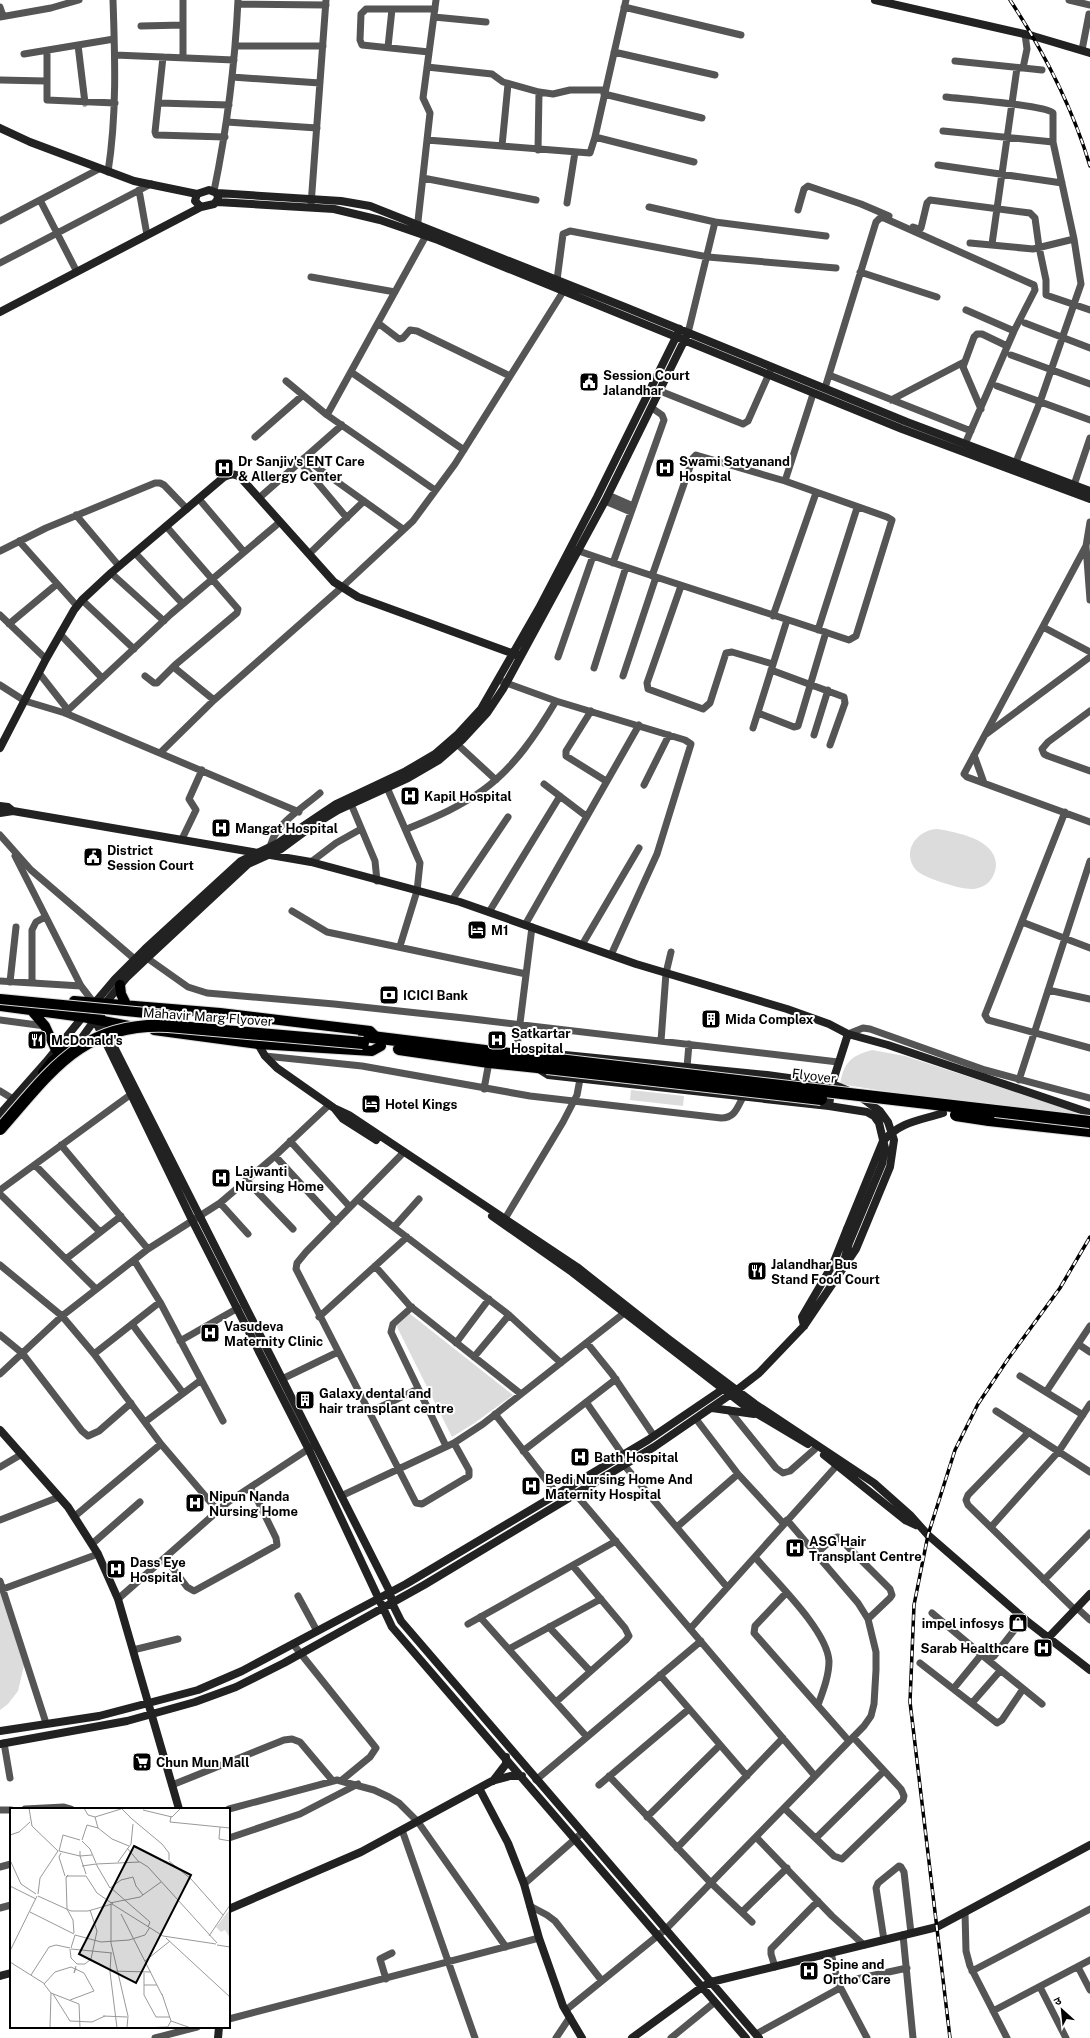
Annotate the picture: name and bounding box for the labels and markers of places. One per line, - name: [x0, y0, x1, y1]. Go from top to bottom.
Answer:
- place label: Session Court Jalandhar: [603, 368, 690, 398]
- public building icon: Session Court Jalandhar: [578, 371, 600, 393]
- place label: Dr Sanjiv's ENT Care & Allergy Center: [238, 454, 365, 484]
- place label: Swami Satyanand Hospital: [679, 454, 790, 484]
- hospital icon: Dr Sanjiv's ENT Care & Allergy Center: [213, 457, 235, 479]
- hospital icon: Swami Satyanand Hospital: [654, 457, 676, 479]
- hospital icon: Kapil Hospital: [399, 785, 421, 807]
- place label: Kapil Hospital: [424, 789, 512, 804]
- hospital icon: Mangat Hospital: [210, 817, 232, 839]
- place label: Mangat Hospital: [235, 821, 338, 836]
- place label: District Session Court: [107, 843, 194, 873]
- public building icon: District Session Court: [82, 846, 104, 868]
- hotel icon: M1: [466, 919, 488, 941]
- place label: M1: [491, 923, 509, 938]
- bank icon: ICICI Bank: [378, 984, 400, 1006]
- place label: ICICI Bank: [403, 988, 469, 1003]
- building icon: Mida Complex: [700, 1008, 722, 1030]
- place label: Mida Complex: [725, 1012, 814, 1027]
- place label: Satkartar Hospital: [511, 1026, 571, 1056]
- restaurant icon: McDonald's: [26, 1029, 48, 1051]
- hospital icon: Satkartar Hospital: [486, 1029, 508, 1051]
- place label: McDonald's: [51, 1033, 123, 1048]
- hotel icon: Hotel Kings: [360, 1093, 382, 1115]
- place label: Hotel Kings: [385, 1097, 458, 1112]
- place label: Lajwanti Nursing Home: [235, 1164, 324, 1194]
- hospital icon: Lajwanti Nursing Home: [210, 1167, 232, 1189]
- place label: Jalandhar Bus Stand Food Court: [771, 1257, 880, 1287]
- restaurant icon: Jalandhar Bus Stand Food Court: [746, 1260, 768, 1282]
- place label: Vasudeva Maternity Clinic: [224, 1319, 323, 1349]
- hospital icon: Vasudeva Maternity Clinic: [199, 1322, 221, 1344]
- place label: Galaxy dental and hair transplant centre: [319, 1386, 454, 1416]
- building icon: Galaxy dental and hair transplant centre: [294, 1389, 316, 1411]
- hospital icon: Bath Hospital: [569, 1446, 591, 1468]
- place label: Bath Hospital: [594, 1450, 679, 1465]
- place label: Bedi Nursing Home And Maternity Hospital: [545, 1472, 693, 1502]
- hospital icon: Bedi Nursing Home And Maternity Hospital: [520, 1475, 542, 1497]
- place label: Nipun Nanda Nursing Home: [209, 1489, 298, 1519]
- hospital icon: Nipun Nanda Nursing Home: [184, 1492, 206, 1514]
- place label: ASG Hair Transplant Centre: [809, 1534, 922, 1564]
- hospital icon: ASG Hair Transplant Centre: [784, 1537, 806, 1559]
- place label: Dass Eye Hospital: [130, 1555, 186, 1585]
- hospital icon: Dass Eye Hospital: [105, 1558, 127, 1580]
- shop icon: impel infosys: [1007, 1612, 1029, 1634]
- place label: impel infosys: [922, 1616, 1004, 1631]
- hospital icon: Sarab Healthcare: [1032, 1637, 1054, 1659]
- place label: Sarab Healthcare: [921, 1641, 1029, 1656]
- supermarket icon: Chun Mun Mall: [131, 1751, 153, 1773]
- place label: Chun Mun Mall: [156, 1755, 249, 1770]
- place label: Spine and Ortho Care: [823, 1957, 891, 1987]
- hospital icon: Spine and Ortho Care: [798, 1960, 820, 1982]

